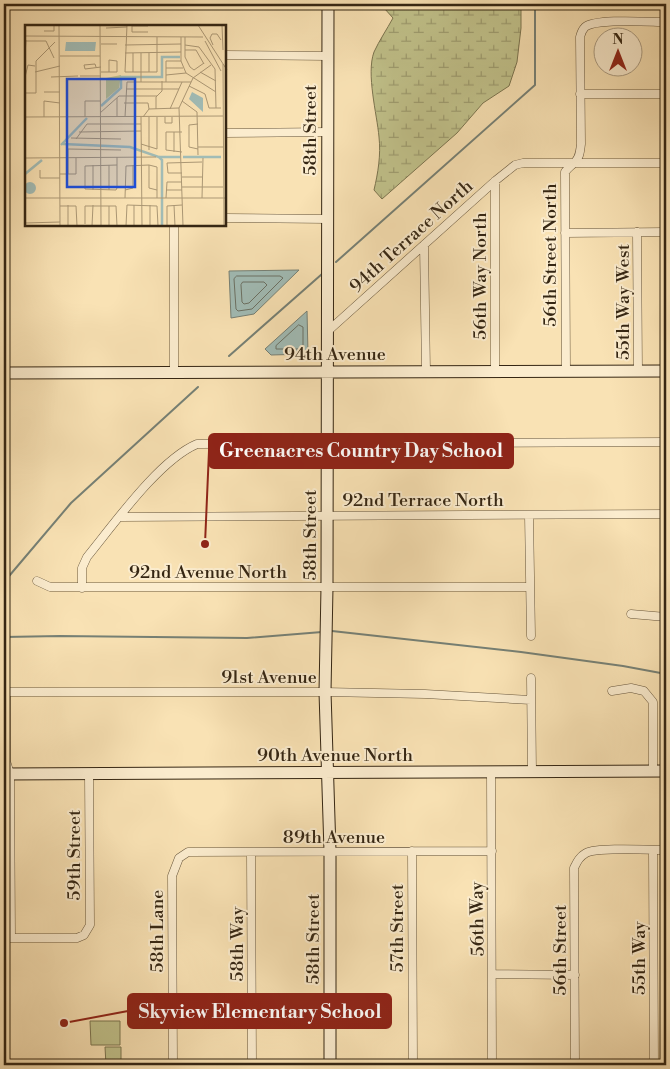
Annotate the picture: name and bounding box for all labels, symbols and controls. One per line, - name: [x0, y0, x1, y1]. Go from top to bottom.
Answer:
- inset map: [25, 25, 226, 226]
- north arrow: [592, 28, 642, 78]
- text: N: [612, 31, 624, 49]
- street label: 58th Street: [299, 84, 322, 175]
- street label: 94th Terrace North: [345, 175, 478, 298]
- street label: 56th Street North: [539, 183, 562, 327]
- street label: 56th Way North: [469, 212, 492, 340]
- street label: 55th Way West: [612, 243, 635, 360]
- street label: 94th Avenue: [284, 343, 386, 366]
- callout: Greenacres Country Day School: [209, 434, 513, 468]
- text: Greenacres Country Day School: [219, 439, 503, 463]
- street label: 58th Street: [299, 489, 322, 580]
- street label: 92nd Terrace North: [342, 489, 504, 512]
- street label: 92nd Avenue North: [129, 561, 287, 584]
- street label: 91st Avenue: [221, 666, 317, 689]
- street label: 90th Avenue North: [257, 744, 413, 767]
- street label: 59th Street: [63, 809, 86, 900]
- street label: 89th Avenue: [283, 826, 385, 849]
- street label: 56th Way: [465, 881, 490, 957]
- street label: 57th Street: [386, 883, 409, 972]
- street label: 58th Lane: [146, 890, 169, 972]
- street label: 58th Street: [302, 893, 325, 984]
- street label: 56th Street: [549, 904, 572, 995]
- street label: 58th Way: [226, 906, 249, 981]
- street label: 55th Way: [628, 921, 651, 995]
- callout: Skyview Elementary School: [128, 994, 391, 1028]
- text: Skyview Elementary School: [138, 1000, 382, 1024]

